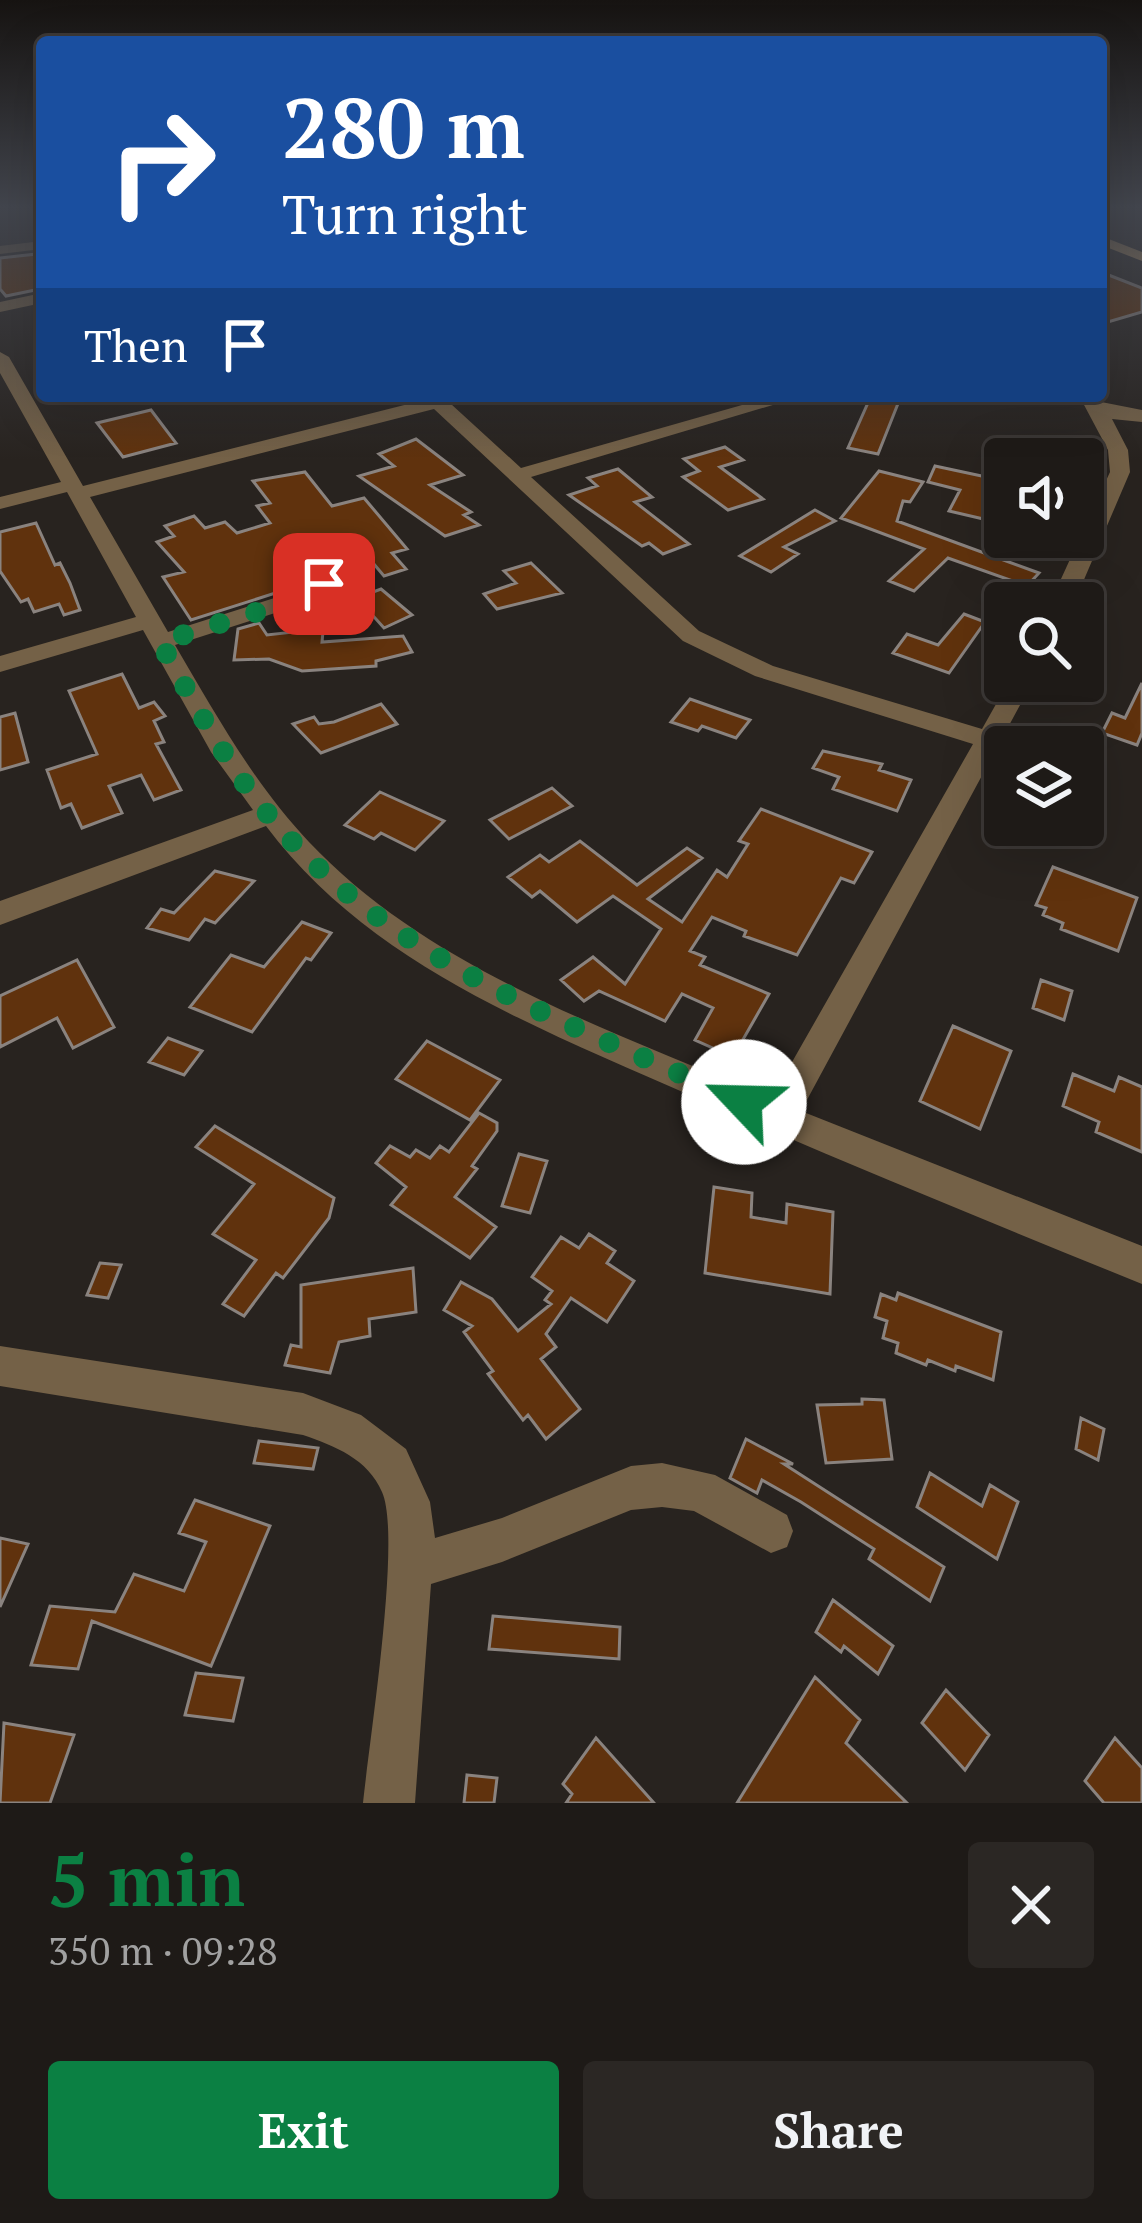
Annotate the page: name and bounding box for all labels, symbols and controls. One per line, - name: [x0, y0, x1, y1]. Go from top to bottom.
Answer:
- text: 280 m: [282, 71, 525, 182]
- icon: right: [84, 84, 240, 240]
- text: Turn right: [282, 178, 528, 249]
- icon: arrive: [212, 312, 278, 378]
- text: Then: [84, 315, 188, 375]
- map controls: [984, 438, 1104, 846]
- button: sound: [984, 438, 1104, 558]
- pin: [273, 533, 375, 635]
- icon: arrive: [291, 551, 357, 617]
- button: search: [984, 582, 1104, 702]
- button: layers: [984, 726, 1104, 846]
- position arrow: [681, 1039, 807, 1165]
- text: 5 min: [48, 1831, 245, 1927]
- button: close: [968, 1842, 1094, 1968]
- text: 350 m · 09:28: [48, 1924, 278, 1976]
- button: Exit: [48, 2061, 559, 2199]
- button: Share: [583, 2061, 1094, 2199]

